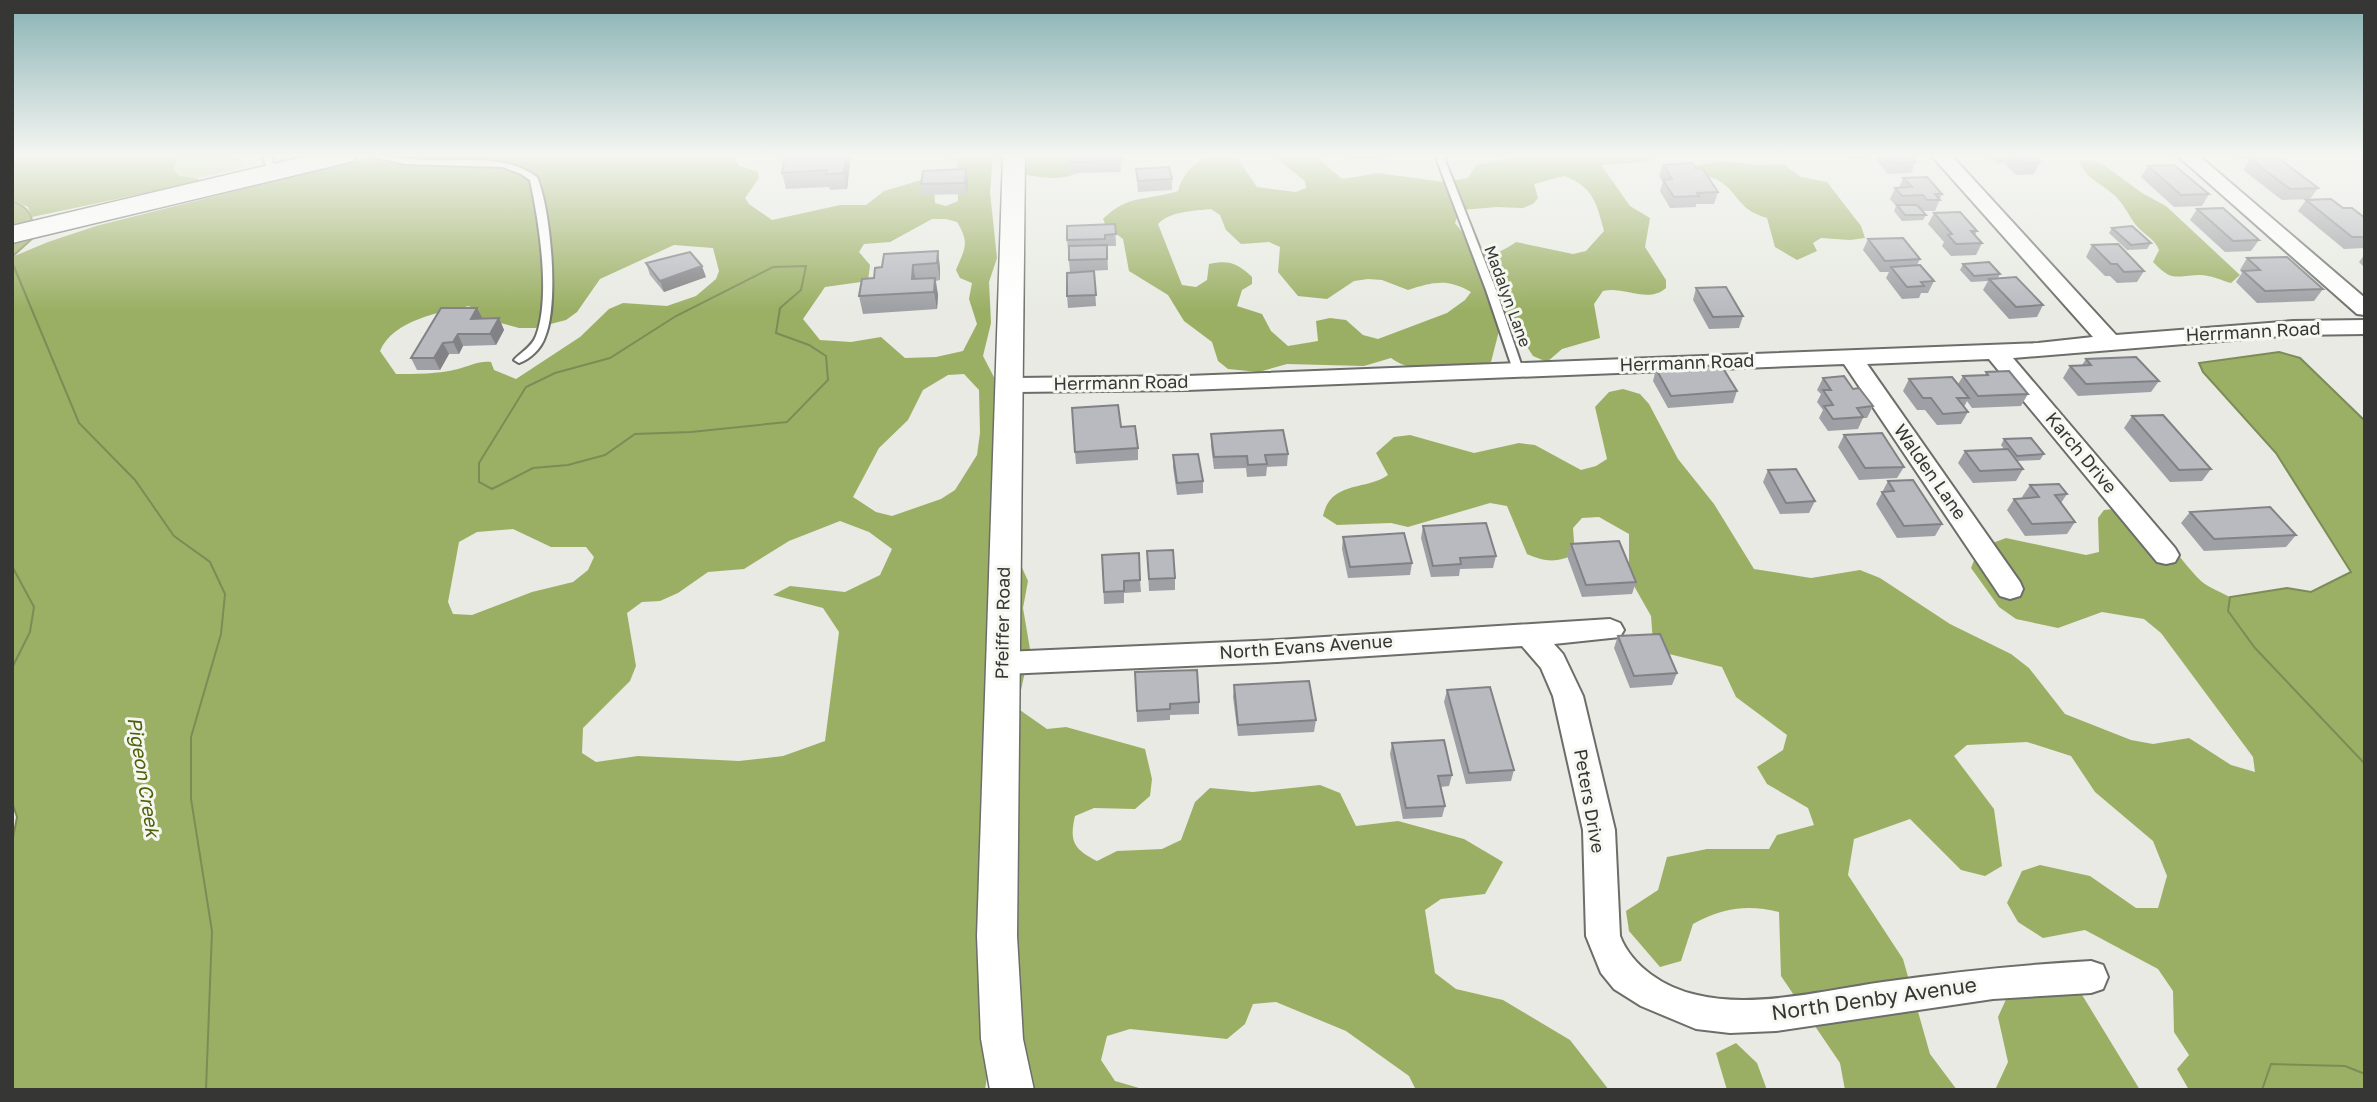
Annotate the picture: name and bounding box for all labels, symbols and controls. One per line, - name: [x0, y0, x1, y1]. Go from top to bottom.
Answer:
- street label: Madalyn Lane: [1480, 242, 1536, 350]
- street label: Herrmann Road: [2185, 316, 2321, 346]
- street label: Herrmann Road: [1619, 349, 1755, 375]
- street label: Herrmann Road: [1053, 370, 1189, 394]
- street label: Karch Drive: [2041, 407, 2122, 497]
- street label: Walden Lane: [1890, 419, 1972, 523]
- street label: Pfeiffer Road: [990, 566, 1014, 680]
- street label: North Evans Avenue: [1218, 629, 1393, 663]
- water label: Pigeon Creek: [124, 715, 166, 841]
- street label: Peters Drive: [1570, 747, 1610, 855]
- street label: North Denby Avenue: [1769, 971, 1978, 1025]

